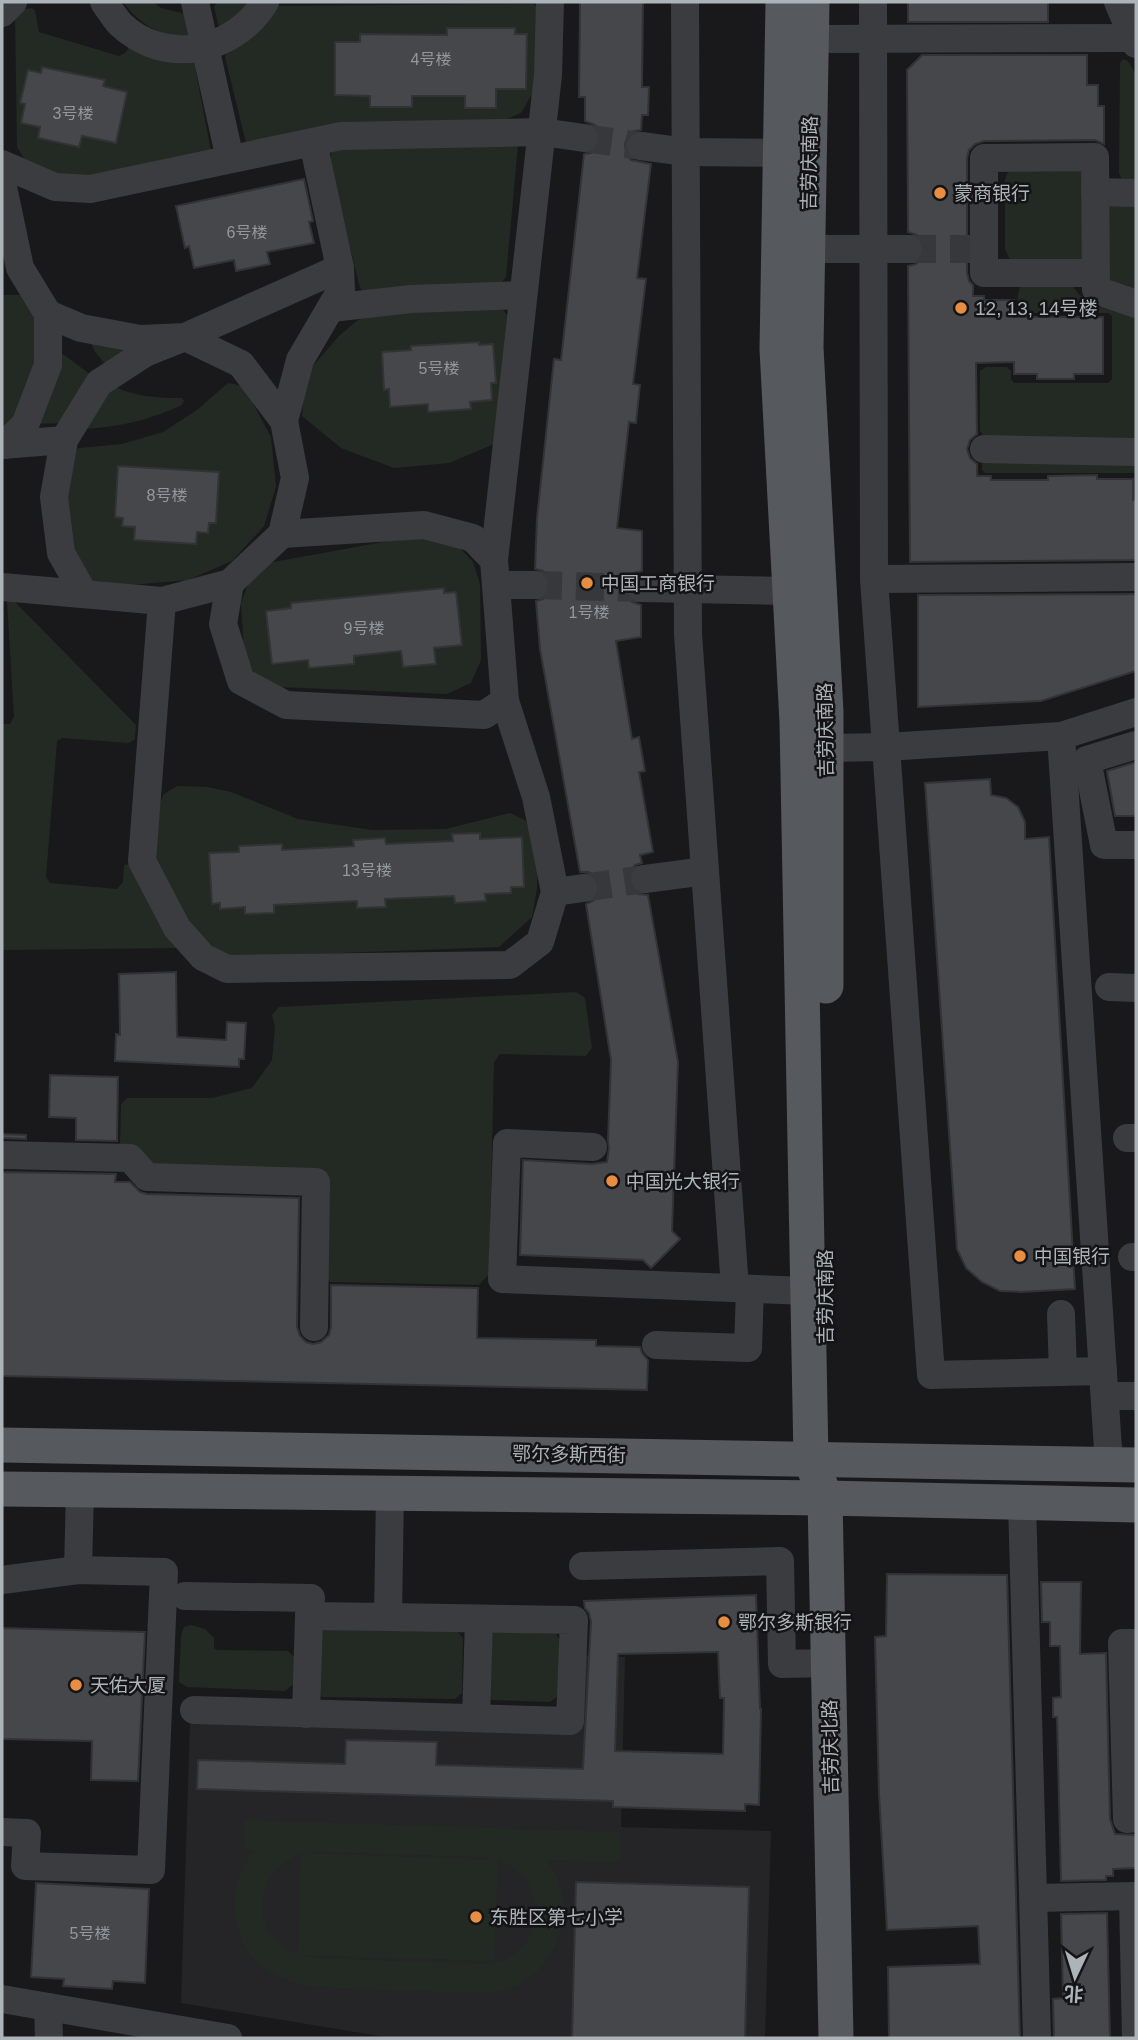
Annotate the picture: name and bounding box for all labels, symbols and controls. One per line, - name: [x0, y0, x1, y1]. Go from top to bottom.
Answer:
- house number: 4号楼: [411, 51, 451, 68]
- house number: 3号楼: [53, 105, 93, 122]
- street label: 吉劳庆南路: [798, 115, 821, 211]
- place label: 蒙商银行: [954, 183, 1030, 204]
- marker: 蒙商银行: [932, 185, 948, 201]
- house number: 6号楼: [227, 224, 267, 241]
- place label: 12, 13, 14号楼: [975, 298, 1098, 319]
- marker: 12, 13, 14号楼: [953, 300, 969, 316]
- house number: 5号楼: [419, 360, 459, 377]
- house number: 8号楼: [147, 487, 187, 504]
- place label: 中国工商银行: [601, 573, 715, 594]
- marker: 中国工商银行: [579, 575, 595, 591]
- house number: 1号楼: [569, 604, 609, 621]
- house number: 9号楼: [344, 620, 384, 637]
- street label: 吉劳庆南路: [814, 682, 837, 778]
- house number: 13号楼: [342, 862, 392, 879]
- place label: 中国光大银行: [626, 1171, 740, 1192]
- marker: 中国光大银行: [604, 1173, 620, 1189]
- place label: 中国银行: [1034, 1246, 1110, 1267]
- marker: 中国银行: [1012, 1248, 1028, 1264]
- street label: 吉劳庆南路: [815, 1249, 836, 1345]
- street label: 鄂尔多斯西街: [512, 1443, 626, 1466]
- place label: 鄂尔多斯银行: [738, 1612, 852, 1633]
- marker: 鄂尔多斯银行: [716, 1614, 732, 1630]
- place label: 天佑大厦: [90, 1675, 166, 1696]
- marker: 天佑大厦: [68, 1677, 84, 1693]
- street label: 吉劳庆北路: [819, 1699, 842, 1795]
- place label: 东胜区第七小学: [490, 1907, 623, 1928]
- marker: 东胜区第七小学: [468, 1909, 484, 1925]
- house number: 5号楼: [70, 1925, 110, 1942]
- north arrow: [1040, 1942, 1110, 2012]
- text: 北: [1064, 1982, 1084, 2005]

